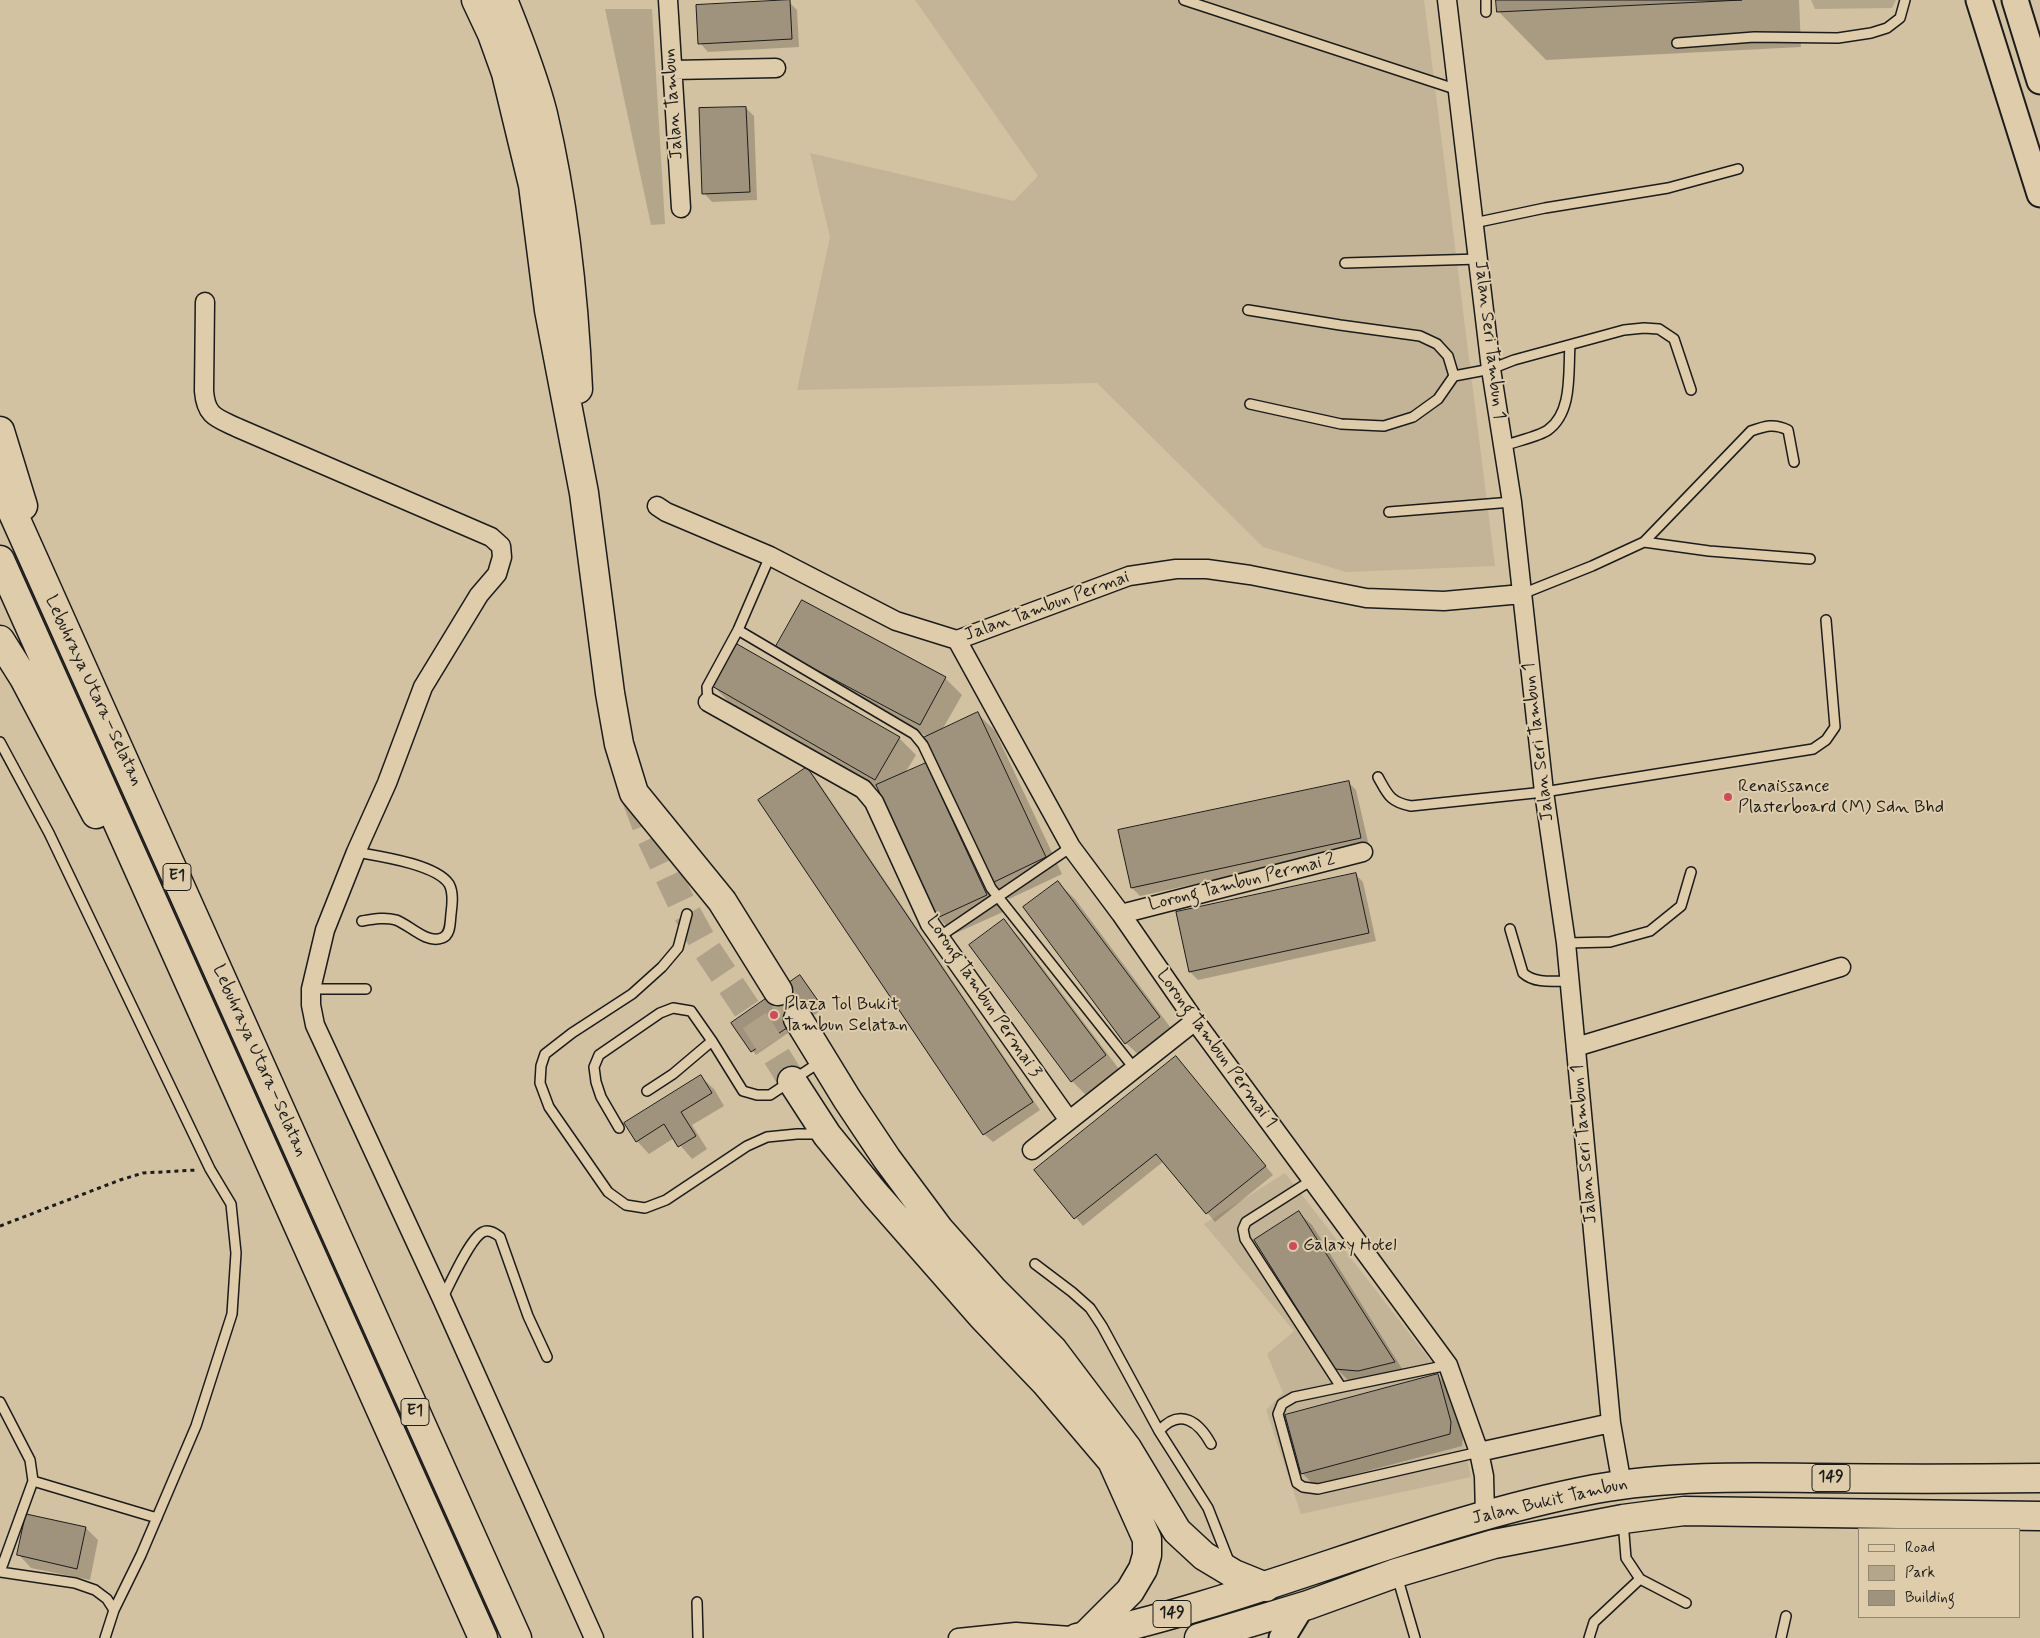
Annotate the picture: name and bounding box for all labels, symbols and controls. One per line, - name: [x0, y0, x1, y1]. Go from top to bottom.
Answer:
- street label: Jalan Tambun: [659, 48, 689, 160]
- street label: Jalan Seri Tambun 1: [1469, 259, 1509, 421]
- street label: Jalan Tambun Permai: [961, 567, 1133, 647]
- street label: Lebuhraya Utara–Selatan: [39, 592, 147, 790]
- street label: Jalan Seri Tambun 1: [1519, 661, 1559, 823]
- place label: Renaissance Plasterboard (M) Sdn Bhd: [1738, 776, 1944, 819]
- marker: Renaissance Plasterboard (M) Sdn Bhd: [1722, 791, 1734, 803]
- street label: Lorong Tambun Permai 2: [1146, 849, 1338, 917]
- road number: E1: [163, 864, 191, 890]
- street label: Lorong Tambun Permai 3: [921, 912, 1045, 1082]
- street label: Lebuhraya Utara–Selatan: [207, 962, 311, 1160]
- street label: Lorong Tambun Permai 1: [1151, 965, 1281, 1133]
- place label: Plaza Tol Bukit Tambun Selatan: [784, 994, 908, 1036]
- marker: Plaza Tol Bukit Tambun Selatan: [768, 1009, 780, 1021]
- street label: Jalan Seri Tambun 1: [1567, 1064, 1603, 1224]
- place label: Galaxy Hotel: [1303, 1235, 1397, 1257]
- marker: Galaxy Hotel: [1287, 1240, 1299, 1252]
- road number: E1: [401, 1398, 429, 1425]
- road number: 149: [1812, 1465, 1850, 1492]
- street label: Jalan Bukit Tambun: [1470, 1474, 1630, 1530]
- legend: [1858, 1528, 2020, 1618]
- text: Road: [1905, 1538, 1935, 1558]
- text: Park: [1905, 1563, 1935, 1583]
- text: Building: [1905, 1588, 1955, 1608]
- road number: 149: [1153, 1600, 1191, 1628]

